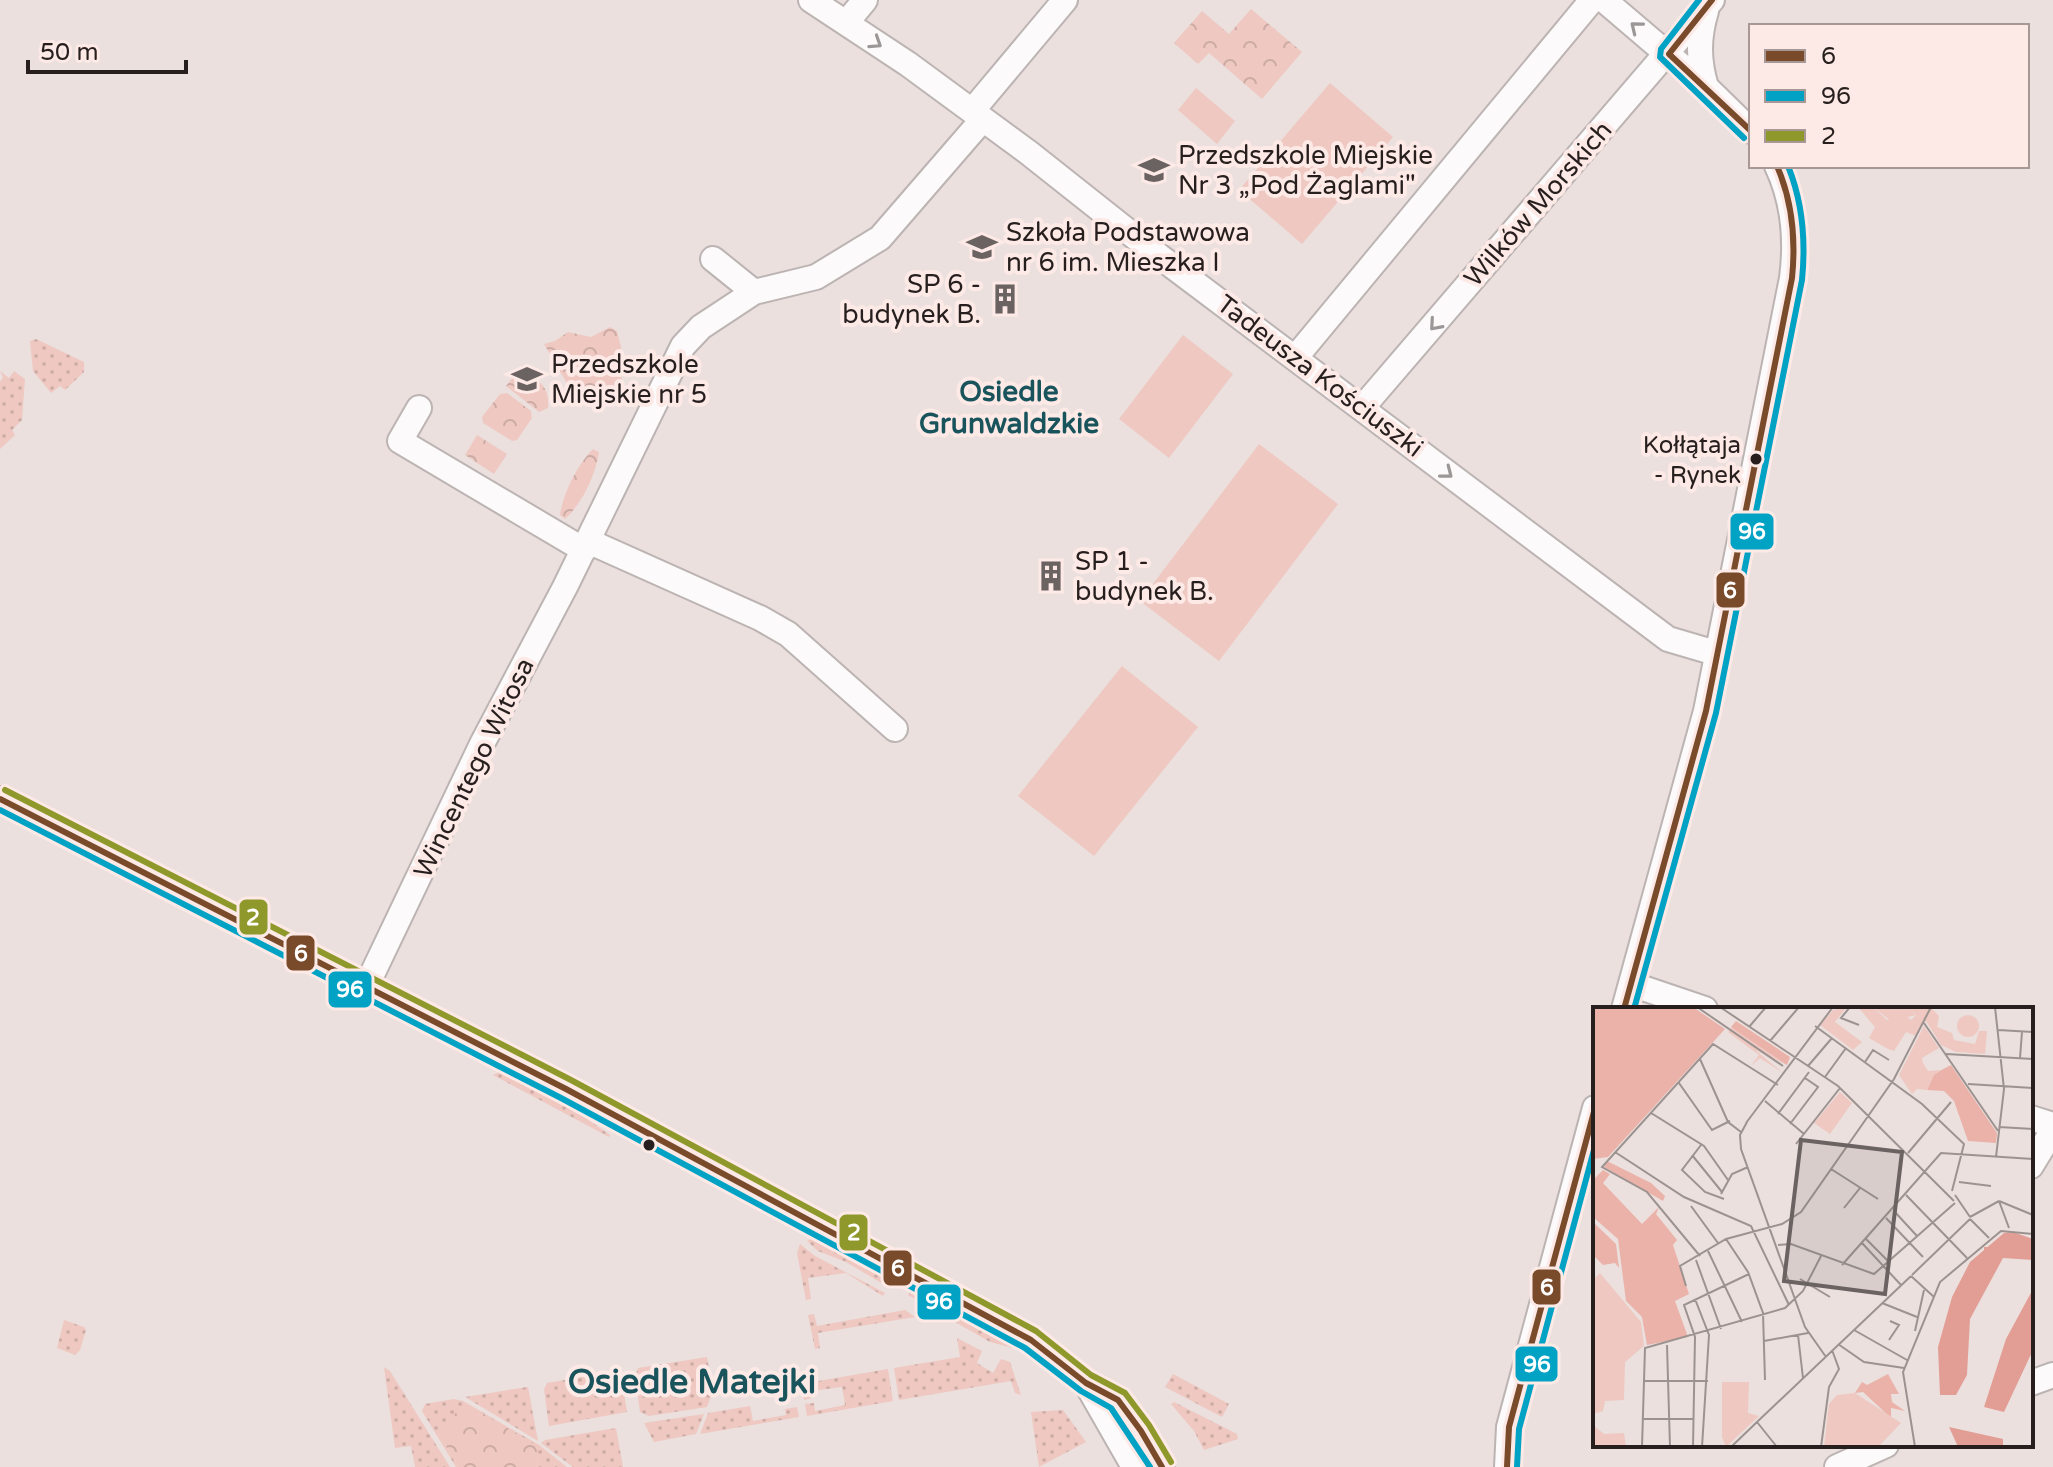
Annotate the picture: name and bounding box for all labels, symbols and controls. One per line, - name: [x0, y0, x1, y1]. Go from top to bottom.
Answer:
- one-way arrow: [1631, 22, 1645, 37]
- scale bar: [28, 24, 186, 74]
- legend: [1749, 24, 2029, 168]
- one-way arrow: [867, 33, 882, 48]
- text: 50 m: [40, 38, 98, 67]
- text: 6: [1821, 42, 1836, 71]
- text: 96: [1821, 82, 1851, 111]
- street label: Wilków Morskich: [1458, 115, 1618, 293]
- text: 2: [1821, 122, 1836, 151]
- place label: Przedszkole Miejskie Nr 3 „Pod Żaglami": [1178, 140, 1433, 201]
- school or university icon: Przedszkole Miejskie Nr 3 „Pod Żaglami": [1137, 153, 1171, 187]
- place label: Szkoła Podstawowa nr 6 im. Mieszka I: [1006, 217, 1250, 278]
- school or university icon: Szkoła Podstawowa nr 6 im. Mieszka I: [965, 230, 999, 264]
- place label: SP 6 - budynek B.: [842, 269, 981, 330]
- building icon: SP 6 - budynek B.: [988, 282, 1022, 316]
- street label: Tadeusza Kościuszki: [1211, 288, 1429, 464]
- one-way arrow: [1430, 315, 1445, 330]
- place label: Przedszkole Miejskie nr 5: [551, 349, 707, 410]
- school or university icon: Przedszkole Miejskie nr 5: [510, 362, 544, 396]
- district label: Osiedle Grunwaldzkie: [919, 375, 1099, 441]
- place label: Kołłątaja - Rynek: [1643, 431, 1741, 490]
- marker: Kołłątaja - Rynek: [1748, 451, 1764, 467]
- one-way arrow: [1438, 463, 1453, 477]
- line badge: 96: [1729, 512, 1775, 551]
- text: 96: [1738, 519, 1766, 545]
- place label: SP 1 - budynek B.: [1075, 546, 1214, 607]
- building icon: SP 1 - budynek B.: [1034, 559, 1068, 593]
- line badge: 6: [1715, 571, 1746, 609]
- text: 6: [1723, 578, 1737, 604]
- street label: Wincentego Witosa: [407, 653, 541, 883]
- line badge: 2: [238, 898, 269, 936]
- text: 2: [246, 905, 260, 931]
- line badge: 6: [285, 934, 316, 972]
- text: 6: [294, 941, 308, 967]
- line badge: 96: [327, 970, 373, 1009]
- text: 96: [336, 977, 364, 1003]
- inset map: [1593, 1007, 2033, 1447]
- unlabelled marker: [641, 1137, 657, 1153]
- line badge: 2: [838, 1213, 869, 1252]
- text: 2: [847, 1220, 861, 1246]
- line badge: 6: [882, 1249, 913, 1287]
- text: 6: [891, 1256, 905, 1282]
- line badge: 6: [1531, 1268, 1562, 1306]
- text: 6: [1540, 1275, 1554, 1301]
- line badge: 96: [916, 1283, 962, 1321]
- text: 96: [925, 1289, 953, 1315]
- line badge: 96: [1514, 1345, 1559, 1383]
- text: 96: [1523, 1352, 1551, 1378]
- district label: Osiedle Matejki: [568, 1362, 816, 1403]

